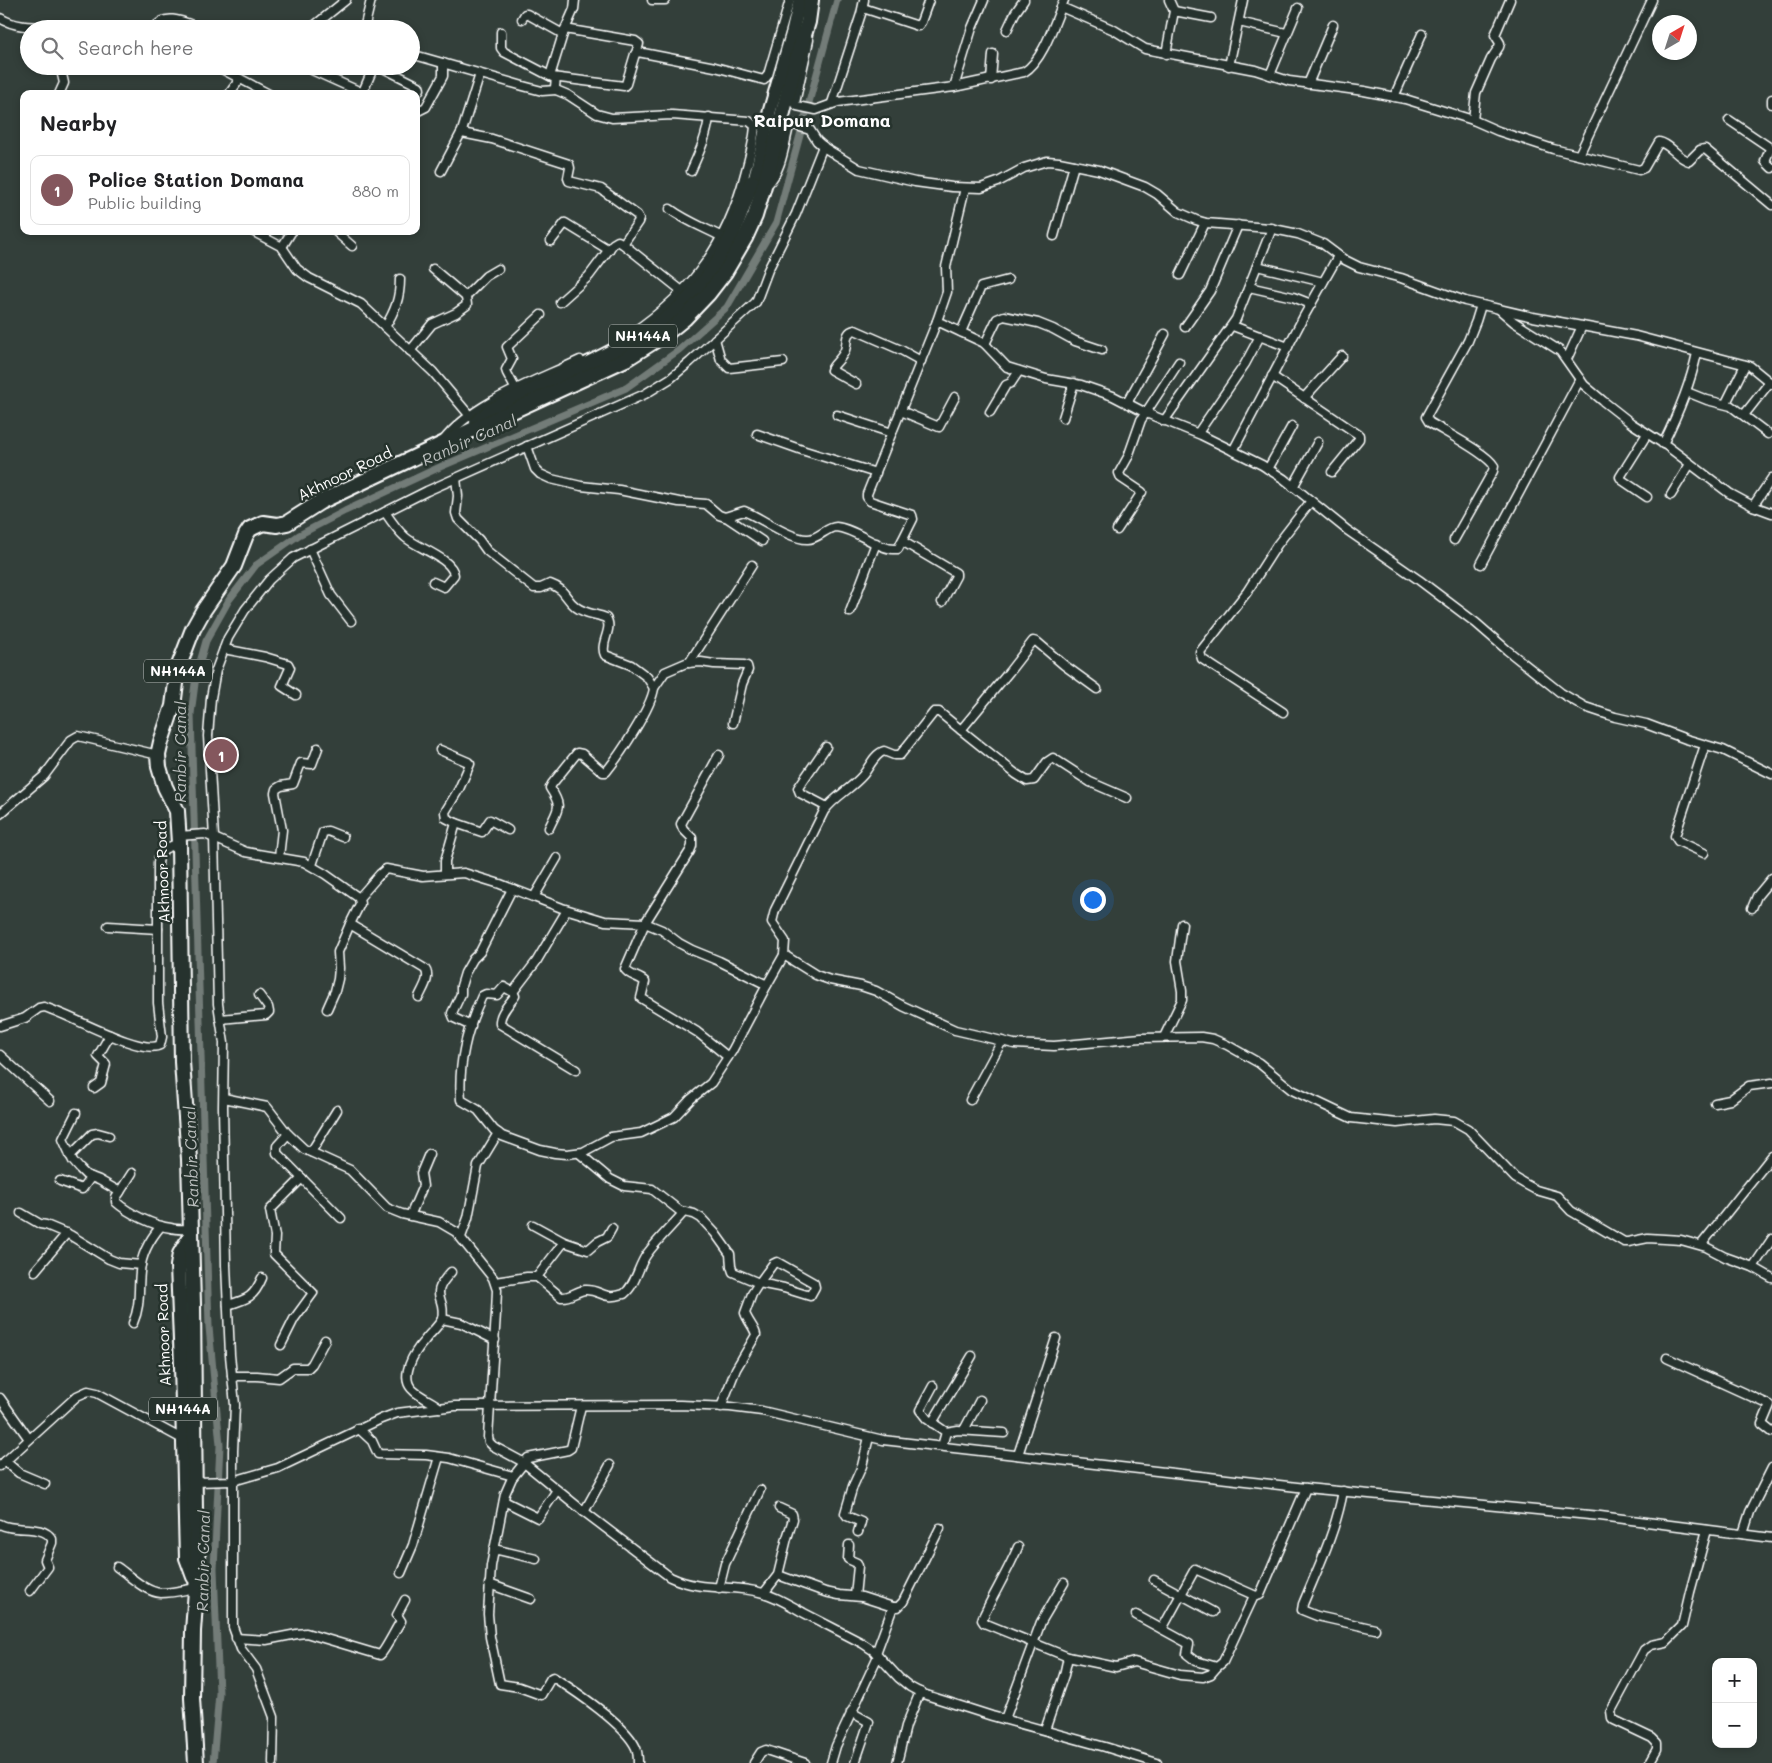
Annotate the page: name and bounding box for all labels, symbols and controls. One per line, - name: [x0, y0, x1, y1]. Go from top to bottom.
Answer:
- north arrow: [1652, 15, 1697, 60]
- search box: [20, 20, 420, 75]
- icon: search: [38, 34, 66, 62]
- text: Search here: [78, 35, 194, 60]
- district label: Raipur Domana: [753, 108, 891, 132]
- text: Nearby: [40, 109, 117, 136]
- text: Police Station Domana: [88, 167, 304, 192]
- text: 1: [53, 180, 61, 201]
- text: 880 m: [352, 180, 399, 201]
- text: Public building: [88, 192, 201, 213]
- road number: NH144A: [609, 324, 677, 348]
- water label: Ranbir Canal: [418, 409, 519, 470]
- street label: Akhnoor Road: [294, 442, 395, 505]
- road number: NH144A: [144, 659, 212, 682]
- water label: Ranbir Canal: [169, 701, 190, 803]
- pin: 1: [205, 736, 237, 774]
- street label: Akhnoor Road: [150, 820, 174, 924]
- your location: [1080, 887, 1106, 913]
- water label: Ranbir Canal: [178, 1106, 203, 1208]
- street label: Akhnoor Road: [151, 1283, 175, 1387]
- road number: NH144A: [149, 1398, 217, 1420]
- water label: Ranbir Canal: [191, 1510, 214, 1612]
- map controls: [1712, 1658, 1757, 1748]
- button: +: [1712, 1658, 1757, 1703]
- button: −: [1712, 1703, 1757, 1748]

